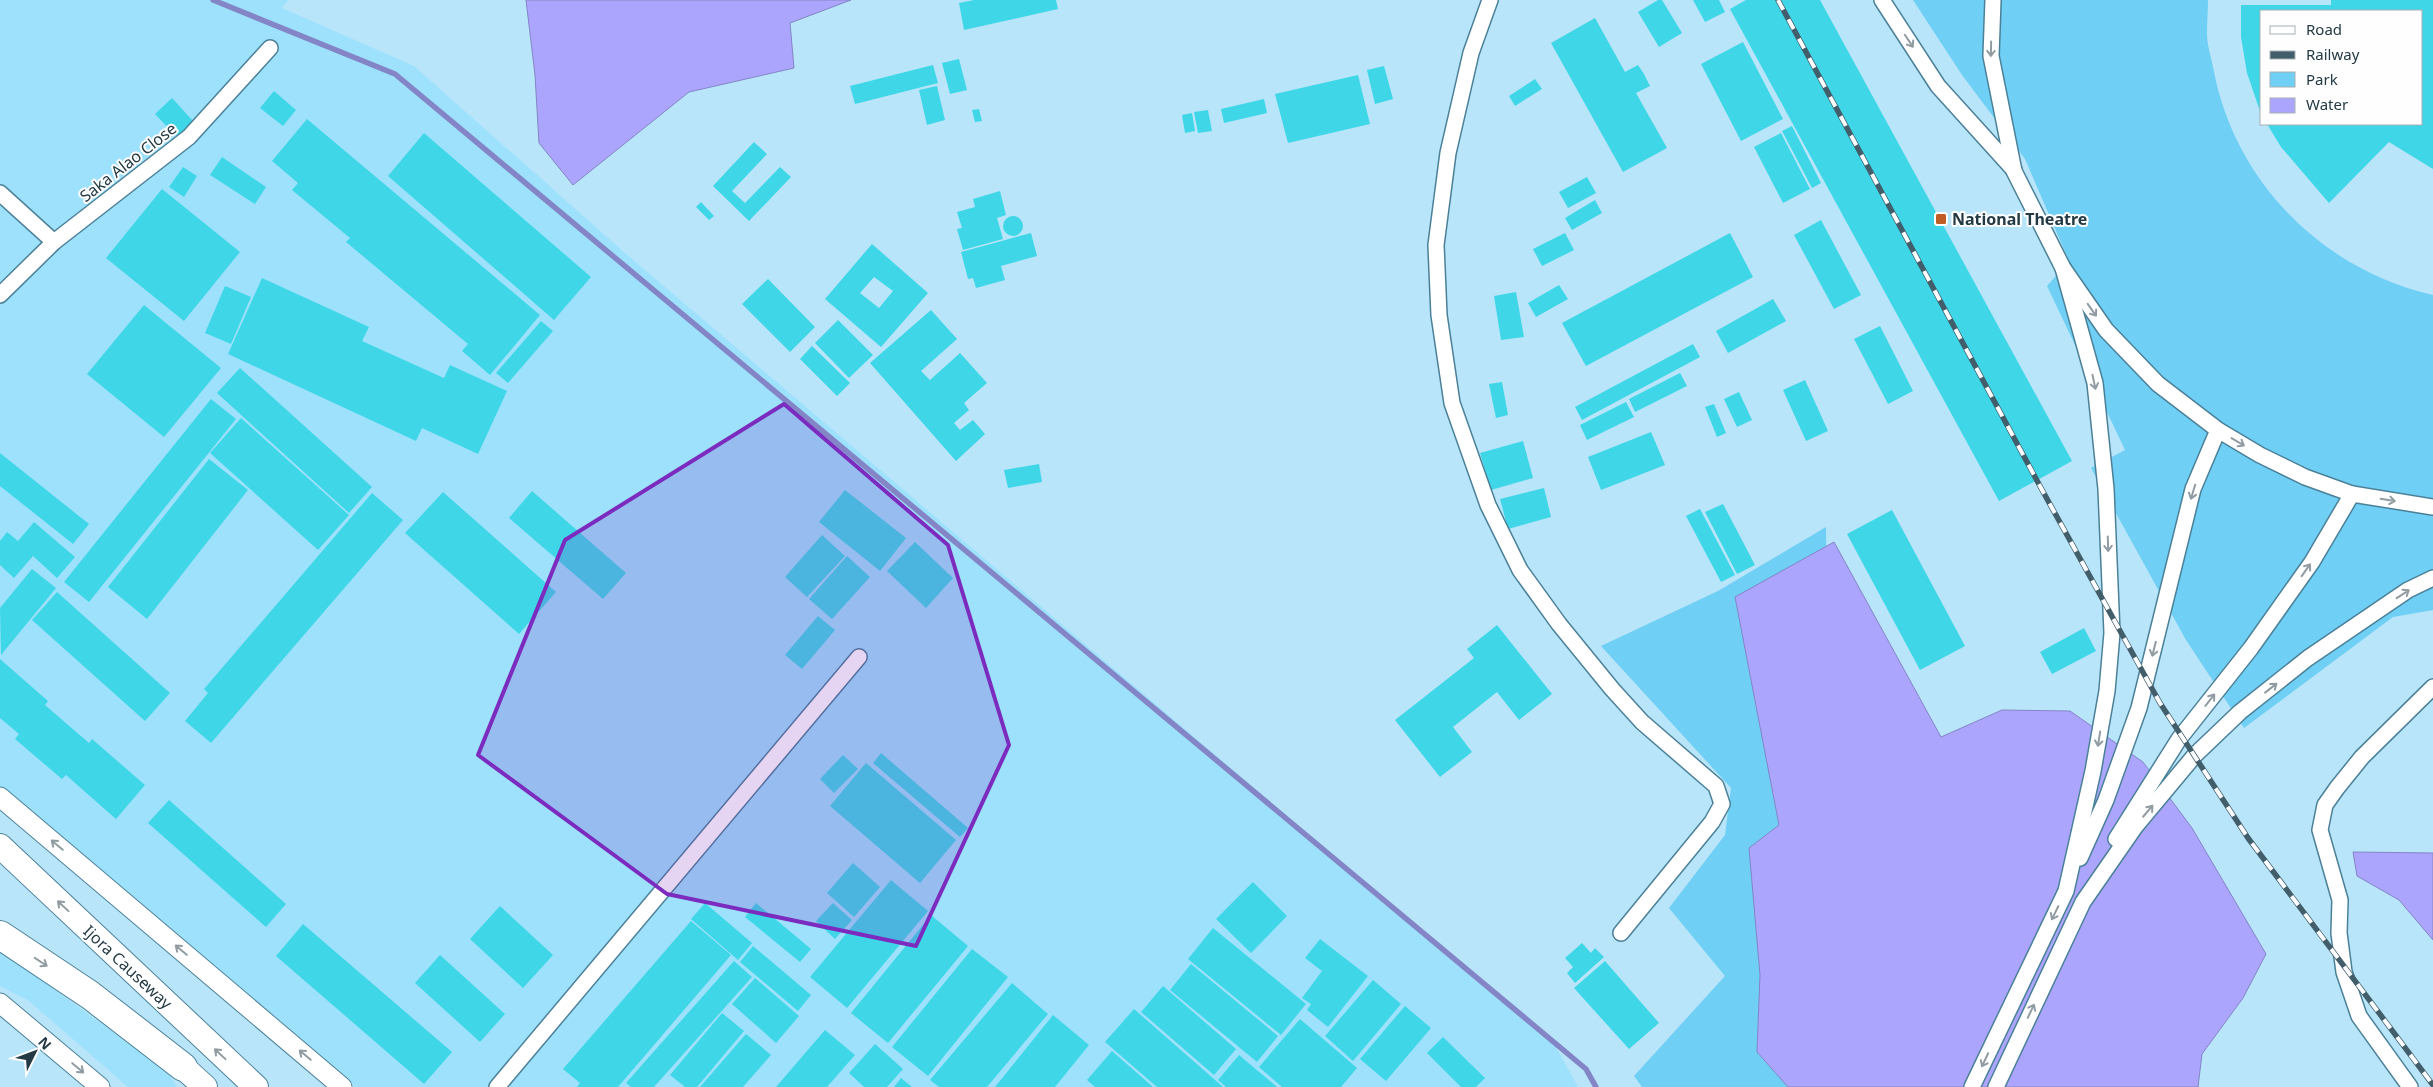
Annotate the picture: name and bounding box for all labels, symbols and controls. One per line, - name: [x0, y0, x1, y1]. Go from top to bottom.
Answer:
- legend: [2260, 10, 2423, 125]
- text: Road: [2306, 19, 2342, 39]
- one-way arrow: [1904, 33, 1914, 47]
- one-way arrow: [1986, 40, 1996, 56]
- text: Railway: [2306, 44, 2360, 64]
- text: Park: [2306, 69, 2338, 89]
- text: Water: [2306, 94, 2348, 114]
- street label: Saka Alao Close: [75, 117, 181, 207]
- place label: National Theatre: [1952, 208, 2087, 230]
- marker: National Theatre: [1934, 212, 1948, 226]
- one-way arrow: [2087, 303, 2098, 316]
- one-way arrow: [2090, 374, 2100, 390]
- one-way arrow: [2230, 438, 2244, 448]
- one-way arrow: [2188, 483, 2198, 499]
- one-way arrow: [2380, 495, 2396, 505]
- one-way arrow: [2104, 536, 2113, 552]
- one-way arrow: [2301, 563, 2311, 577]
- one-way arrow: [2396, 589, 2410, 599]
- one-way arrow: [2148, 641, 2158, 657]
- one-way arrow: [2264, 682, 2277, 693]
- one-way arrow: [2204, 694, 2215, 707]
- one-way arrow: [2093, 731, 2103, 747]
- one-way arrow: [2142, 805, 2154, 818]
- one-way arrow: [51, 840, 64, 851]
- one-way arrow: [57, 900, 70, 912]
- one-way arrow: [2050, 905, 2059, 920]
- street label: Ijora Causeway: [79, 920, 178, 1014]
- one-way arrow: [175, 945, 188, 956]
- one-way arrow: [34, 957, 48, 967]
- one-way arrow: [2027, 1004, 2037, 1019]
- north arrow: [10, 1027, 60, 1077]
- text: N: [34, 1032, 56, 1054]
- one-way arrow: [214, 1048, 226, 1060]
- one-way arrow: [299, 1050, 312, 1061]
- one-way arrow: [1980, 1052, 1990, 1067]
- one-way arrow: [71, 1063, 84, 1074]

